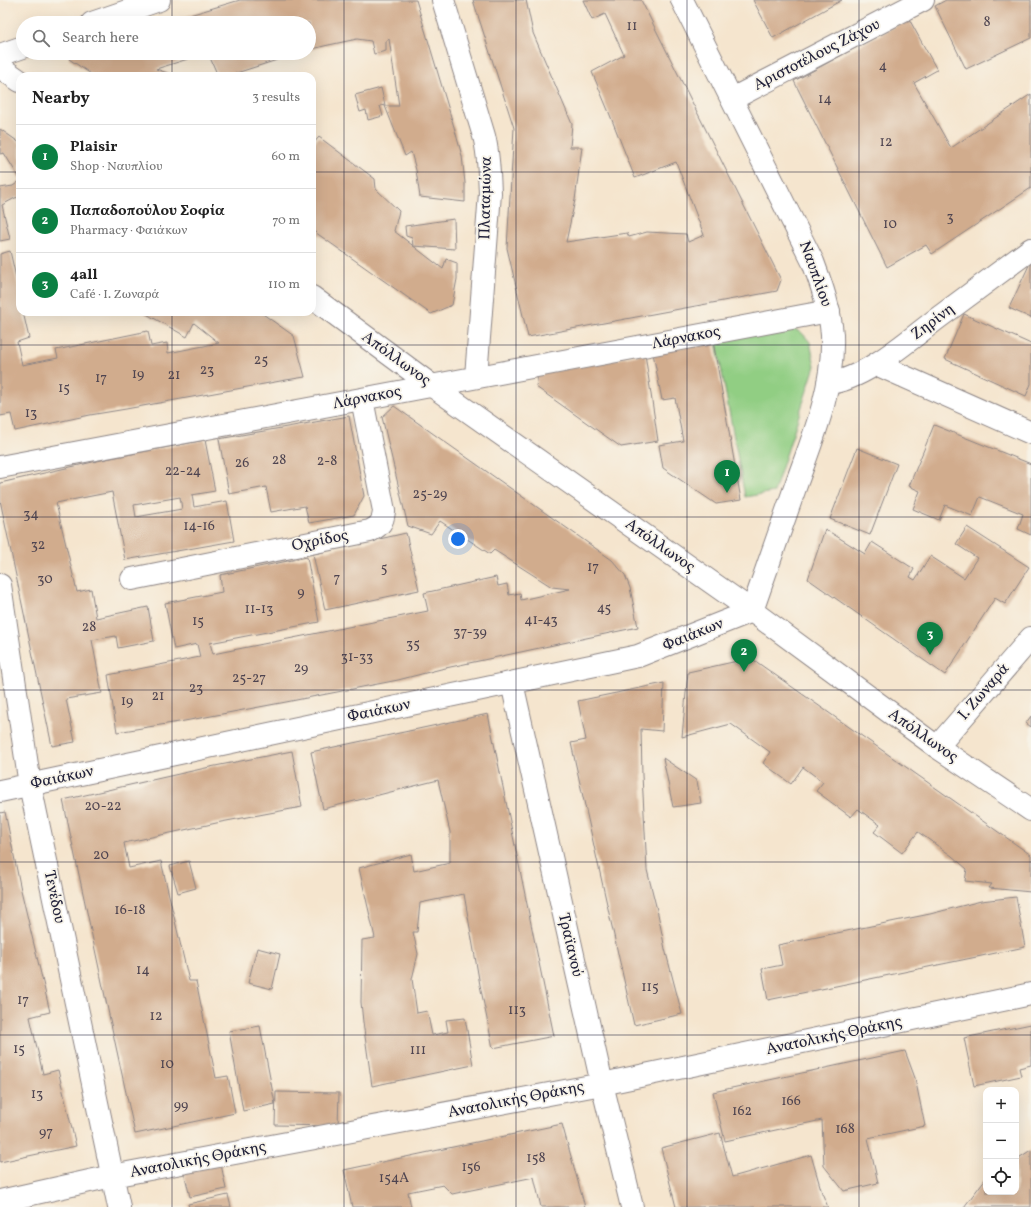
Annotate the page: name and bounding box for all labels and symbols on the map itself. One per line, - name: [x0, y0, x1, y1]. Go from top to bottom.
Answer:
- street label: Αριστοτέλους Ζάχου: [750, 13, 884, 96]
- house number: 8: [983, 13, 991, 32]
- house number: 11: [627, 17, 637, 36]
- house number: 4: [879, 57, 887, 76]
- house number: 14: [818, 90, 832, 109]
- house number: 12: [880, 133, 892, 152]
- street label: Πλαταμώνα: [474, 156, 498, 240]
- house number: 3: [946, 208, 954, 227]
- house number: 10: [883, 215, 897, 234]
- street label: Ναυπλίου: [793, 238, 837, 310]
- street label: Ζηρίνη: [907, 298, 959, 346]
- street label: Λάρνακος: [650, 321, 722, 355]
- street label: Απόλλωνος: [357, 326, 435, 392]
- house number: 25: [254, 351, 268, 370]
- house number: 23: [200, 361, 214, 380]
- house number: 19: [132, 365, 144, 384]
- house number: 21: [168, 366, 180, 385]
- house number: 17: [95, 369, 107, 388]
- house number: 15: [58, 379, 70, 398]
- street label: Λάρνακος: [331, 381, 403, 415]
- house number: 13: [25, 404, 37, 423]
- house number: 28: [272, 451, 286, 470]
- house number: 2-8: [317, 452, 337, 471]
- house number: 26: [235, 454, 249, 473]
- pin: 1: [714, 460, 740, 493]
- house number: 22-24: [165, 462, 201, 481]
- house number: 25-29: [413, 485, 447, 504]
- house number: 34: [23, 505, 39, 524]
- street label: Απόλλωνος: [621, 514, 699, 578]
- house number: 14-16: [183, 517, 215, 536]
- street label: Οχρίδος: [290, 525, 350, 557]
- your location: [448, 529, 468, 549]
- house number: 32: [31, 536, 45, 555]
- house number: 17: [587, 558, 599, 577]
- house number: 5: [381, 559, 387, 578]
- house number: 7: [334, 569, 341, 588]
- house number: 30: [37, 570, 53, 589]
- house number: 9: [297, 583, 305, 602]
- house number: 45: [597, 599, 611, 618]
- house number: 11-13: [245, 600, 273, 619]
- house number: 41-43: [524, 611, 558, 630]
- house number: 15: [192, 612, 204, 631]
- street label: Φαιάκων: [659, 613, 727, 657]
- house number: 28: [82, 618, 96, 637]
- pin: 3: [917, 622, 943, 655]
- house number: 37-39: [453, 623, 487, 642]
- house number: 35: [406, 635, 420, 654]
- pin: 2: [731, 639, 757, 672]
- house number: 31-33: [341, 648, 373, 667]
- street label: Ι. Ζωναρά: [953, 658, 1015, 725]
- house number: 29: [294, 659, 308, 678]
- house number: 25-27: [232, 669, 266, 688]
- house number: 23: [189, 679, 203, 698]
- house number: 21: [152, 687, 164, 706]
- house number: 19: [121, 692, 133, 711]
- street label: Φαιάκων: [345, 694, 413, 728]
- street label: Απόλλωνος: [884, 704, 962, 768]
- street label: Φαιάκων: [28, 761, 96, 795]
- house number: 20-22: [84, 797, 122, 816]
- house number: 20: [93, 846, 109, 865]
- street label: Τενέδου: [38, 868, 70, 926]
- house number: 16-18: [114, 901, 146, 920]
- street label: Τραϊανού: [552, 911, 588, 979]
- house number: 14: [136, 961, 150, 980]
- house number: 115: [641, 978, 659, 997]
- house number: 17: [17, 991, 29, 1010]
- house number: 113: [508, 1001, 526, 1020]
- house number: 12: [150, 1007, 162, 1026]
- street label: Ανατολικής Θράκης: [764, 1011, 904, 1061]
- house number: 15: [13, 1040, 25, 1059]
- house number: 111: [410, 1041, 426, 1060]
- house number: 10: [160, 1055, 174, 1074]
- street label: Ανατολικής Θράκης: [446, 1076, 586, 1124]
- house number: 13: [31, 1085, 43, 1104]
- house number: 166: [781, 1092, 801, 1111]
- house number: 99: [174, 1096, 188, 1115]
- house number: 162: [732, 1102, 752, 1121]
- house number: 168: [835, 1120, 855, 1139]
- house number: 97: [39, 1123, 53, 1142]
- street label: Ανατολικής Θράκης: [128, 1136, 268, 1184]
- house number: 158: [526, 1149, 546, 1168]
- house number: 156: [461, 1158, 481, 1177]
- house number: 154Α: [379, 1169, 409, 1188]

